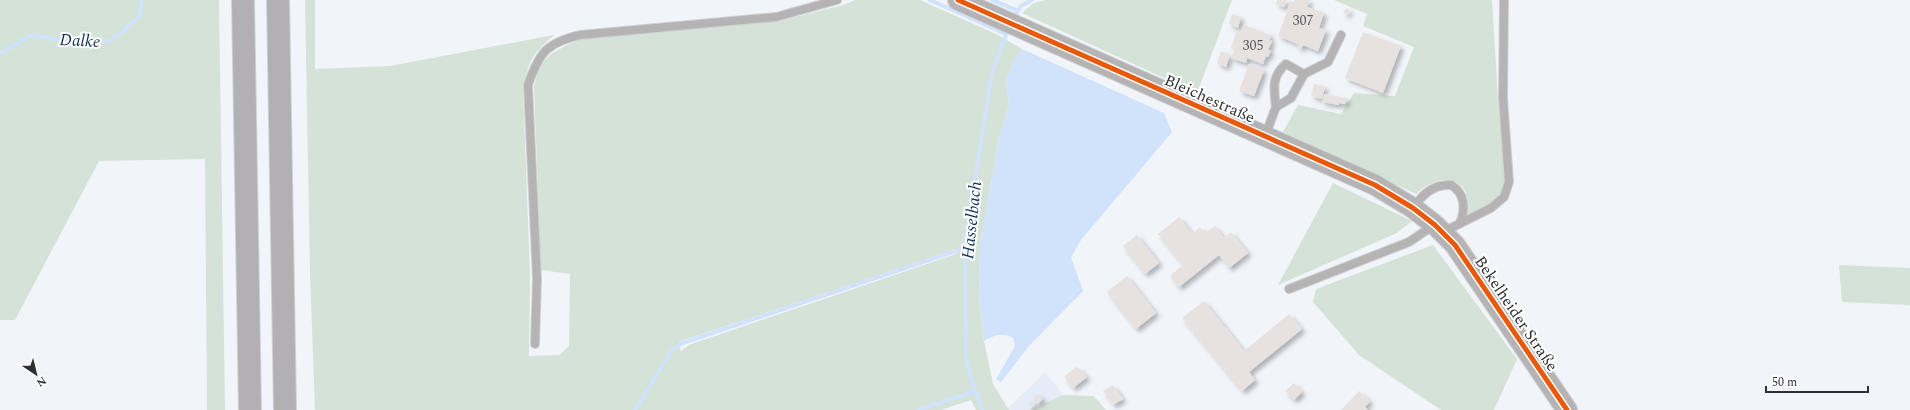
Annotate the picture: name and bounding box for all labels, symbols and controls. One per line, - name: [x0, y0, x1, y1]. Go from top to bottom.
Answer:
- house number: 307: [1293, 10, 1314, 31]
- water label: Dalke: [59, 27, 101, 55]
- house number: 305: [1243, 35, 1264, 56]
- street label: Bleichestraße: [1160, 68, 1259, 130]
- water label: Hasselbach: [955, 180, 989, 260]
- street label: Bekelheider Straße: [1469, 251, 1564, 376]
- north arrow: [16, 354, 56, 394]
- scale bar: [1766, 368, 1868, 394]
- text: N: [33, 372, 50, 391]
- text: 50 m: [1772, 373, 1797, 392]

